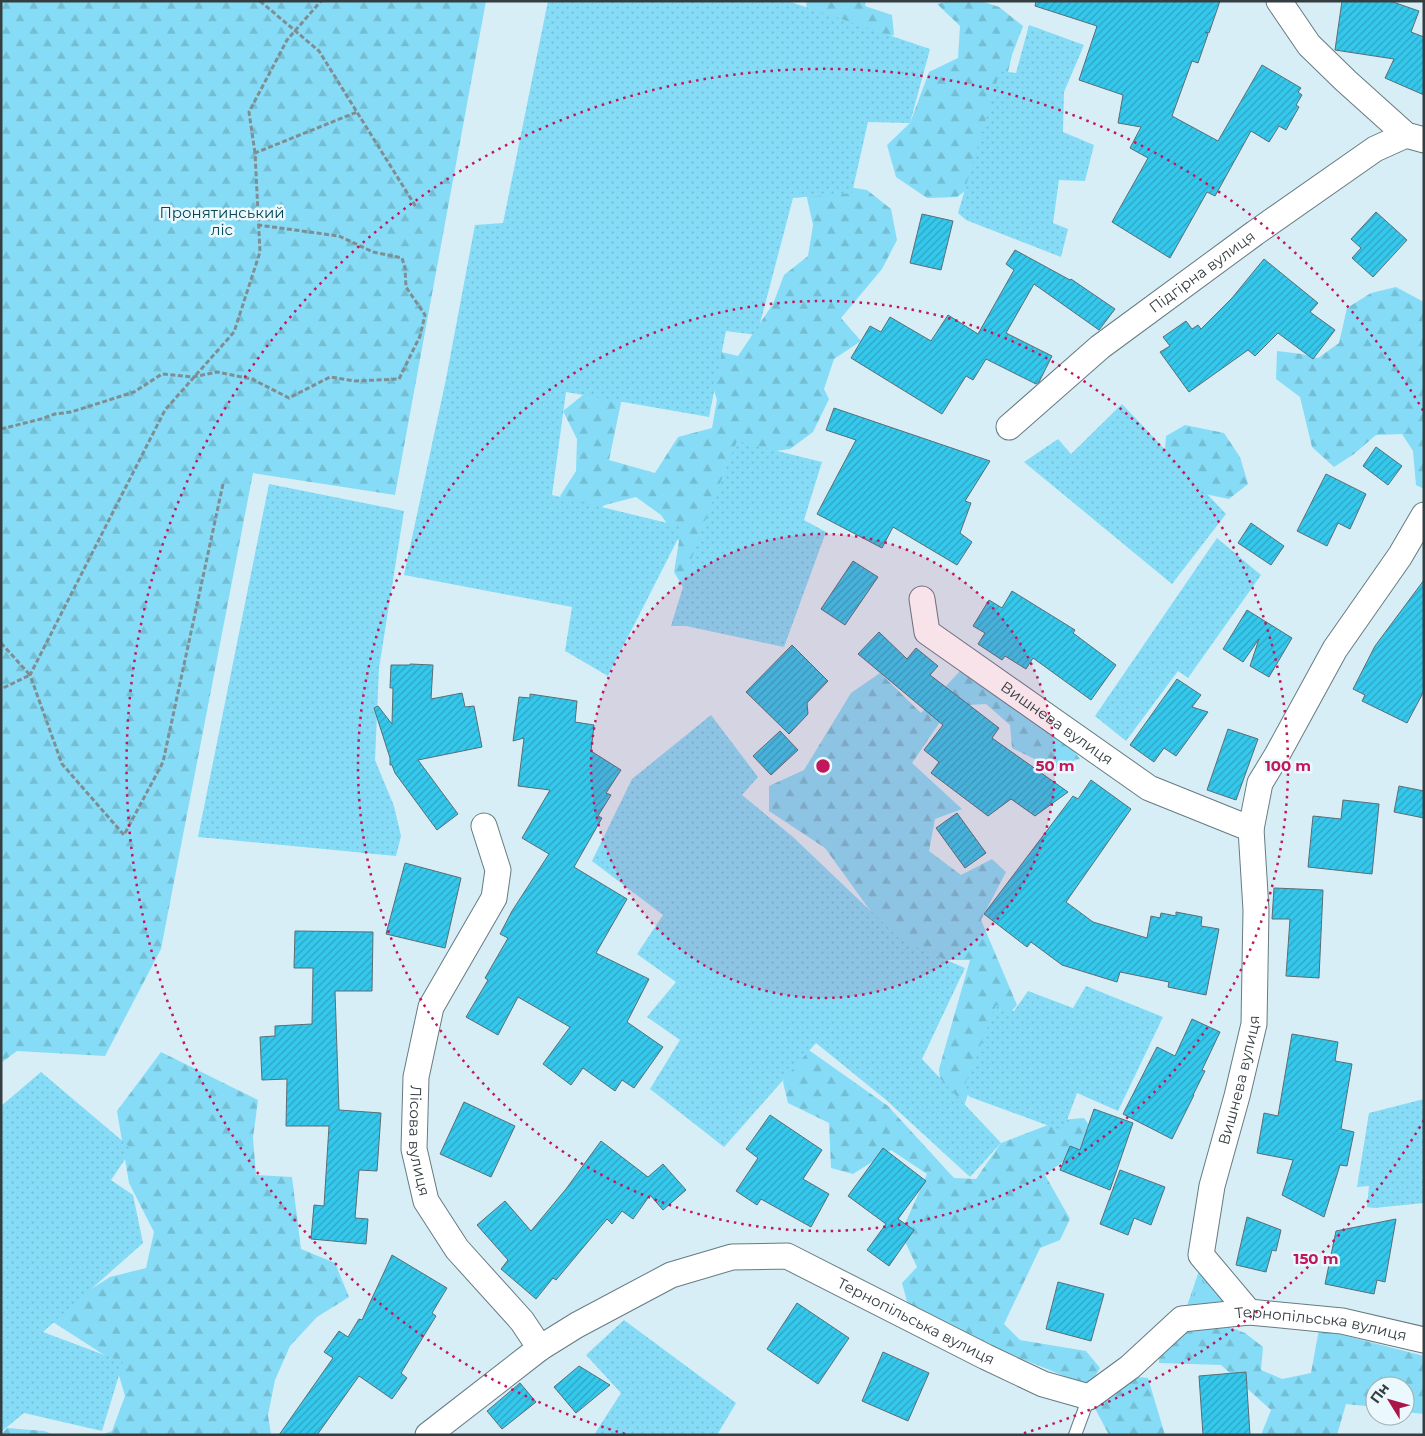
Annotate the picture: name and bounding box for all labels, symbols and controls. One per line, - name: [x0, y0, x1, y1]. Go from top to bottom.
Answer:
- park label: Пронятинський ліс: [159, 203, 285, 239]
- street label: Підгірна вулиця: [1145, 226, 1259, 317]
- street label: Вишнева вулиця: [997, 677, 1117, 769]
- text: 50 m: [1035, 756, 1075, 775]
- text: 100 m: [1265, 756, 1311, 775]
- centre of rings: [814, 757, 832, 775]
- street label: Вишнева вулиця: [1214, 1015, 1263, 1147]
- street label: Лісова вулиця: [405, 1085, 435, 1198]
- text: 150 m: [1294, 1249, 1338, 1268]
- street label: Тернопільська вулиця: [834, 1273, 998, 1369]
- street label: Тернопільська вулиця: [1234, 1302, 1409, 1345]
- north arrow: [1365, 1376, 1415, 1426]
- text: Пн: [1366, 1379, 1393, 1407]

